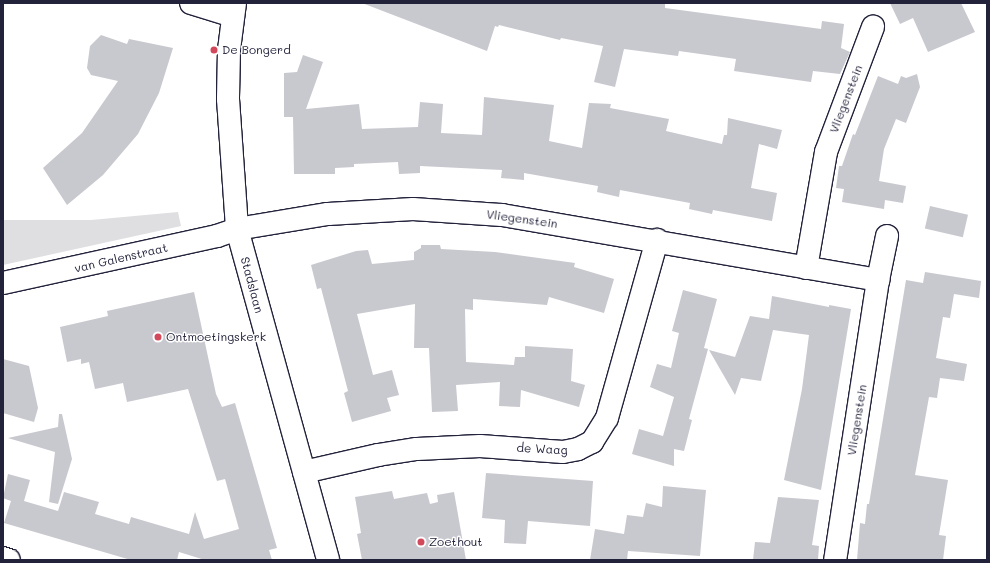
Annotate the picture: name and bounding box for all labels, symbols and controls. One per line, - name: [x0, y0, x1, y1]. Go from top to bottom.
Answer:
- place label: De Bongerd: [222, 43, 291, 57]
- marker: De Bongerd: [209, 45, 219, 55]
- street label: Vliegenstein: [826, 63, 866, 135]
- street label: Vliegenstein: [485, 207, 559, 231]
- street label: van Galenstraat: [73, 240, 169, 276]
- street label: Stadslaan: [238, 255, 266, 315]
- place label: Ontmoetingskerk: [166, 330, 266, 344]
- marker: Ontmoetingskerk: [153, 332, 163, 342]
- street label: Vliegenstein: [844, 383, 870, 457]
- street label: de Waag: [516, 440, 568, 458]
- place label: Zoethout: [429, 535, 483, 549]
- marker: Zoethout: [416, 537, 426, 547]

